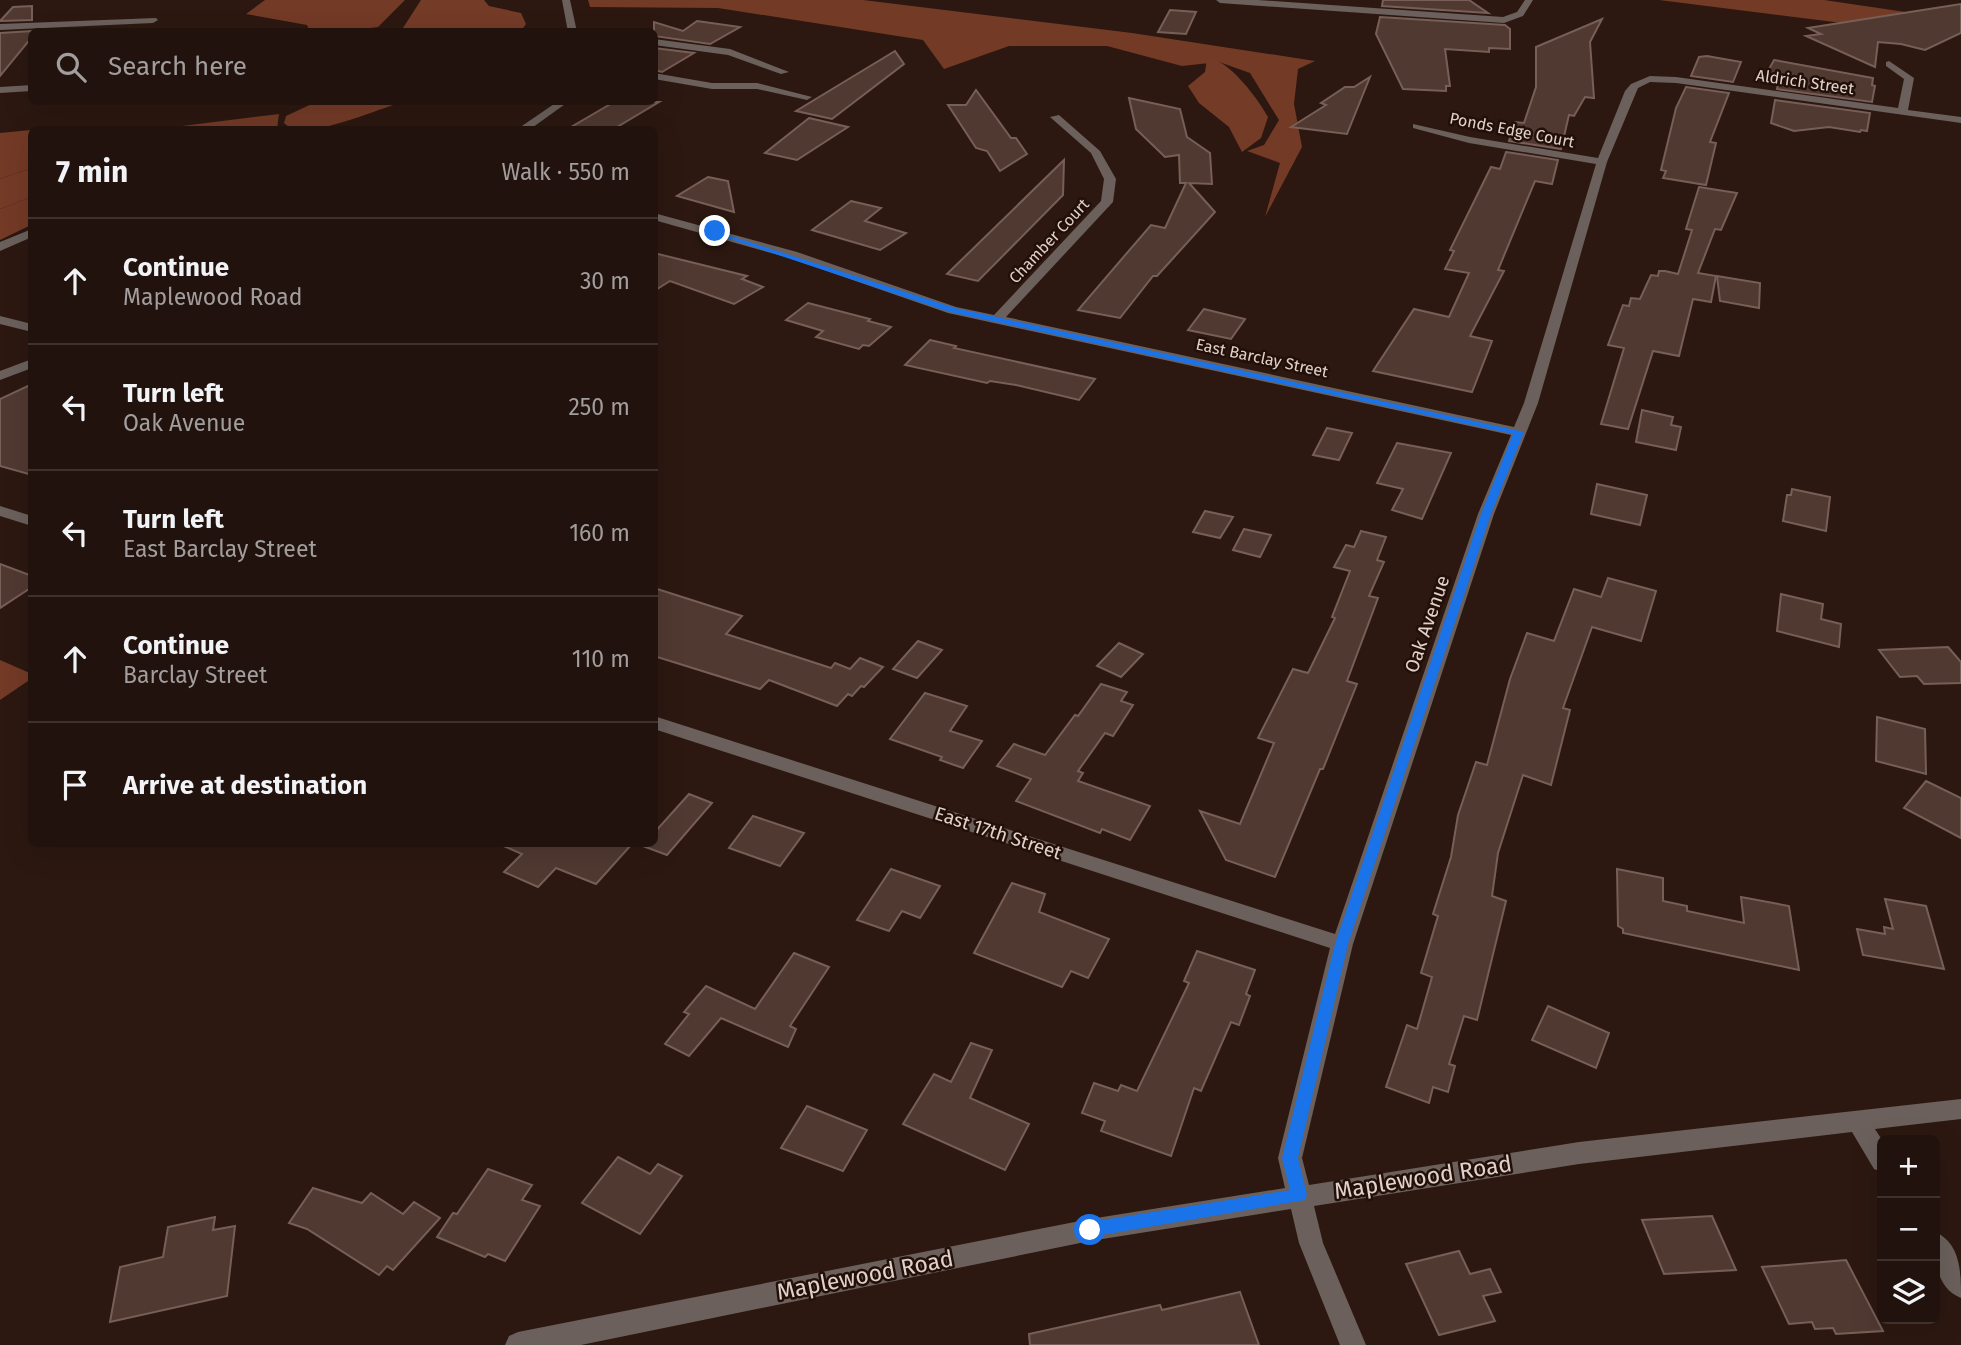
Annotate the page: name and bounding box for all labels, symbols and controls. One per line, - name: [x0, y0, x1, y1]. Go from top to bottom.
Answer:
- search box: [28, 28, 658, 105]
- icon: search: [52, 48, 90, 86]
- text: Search here: [108, 51, 247, 82]
- street label: Aldrich Street: [1755, 66, 1855, 98]
- street label: Ponds Edge Court: [1448, 109, 1576, 151]
- text: 7 min: [56, 154, 128, 190]
- text: Walk · 550 m: [502, 158, 630, 186]
- street label: Chamber Court: [1005, 195, 1093, 287]
- route end: [699, 215, 730, 246]
- text: Continue: [123, 252, 229, 283]
- icon: ahead: [56, 262, 94, 300]
- text: 30 m: [580, 267, 630, 295]
- text: Maplewood Road: [123, 283, 302, 311]
- street label: East Barclay Street: [1194, 335, 1330, 381]
- text: Turn left: [123, 378, 224, 409]
- icon: left: [56, 388, 94, 426]
- text: 250 m: [568, 393, 630, 421]
- text: Oak Avenue: [123, 409, 245, 437]
- text: Turn left: [123, 504, 224, 535]
- icon: left: [56, 514, 94, 552]
- text: 160 m: [569, 519, 630, 547]
- text: East Barclay Street: [123, 535, 317, 563]
- street label: Oak Avenue: [1400, 572, 1454, 676]
- text: Continue: [123, 630, 229, 661]
- icon: ahead: [56, 640, 94, 678]
- text: 110 m: [572, 645, 630, 673]
- text: Barclay Street: [123, 661, 267, 689]
- icon: arrive: [56, 766, 94, 804]
- text: Arrive at destination: [123, 770, 367, 801]
- street label: East 17th Street: [932, 802, 1064, 864]
- map controls: [1877, 1135, 1940, 1324]
- button: +: [1877, 1135, 1940, 1198]
- street label: Maplewood Road: [1332, 1149, 1514, 1205]
- button: −: [1877, 1198, 1940, 1261]
- route start: [1074, 1214, 1105, 1245]
- street label: Maplewood Road: [774, 1244, 956, 1306]
- button: layers: [1877, 1261, 1940, 1324]

